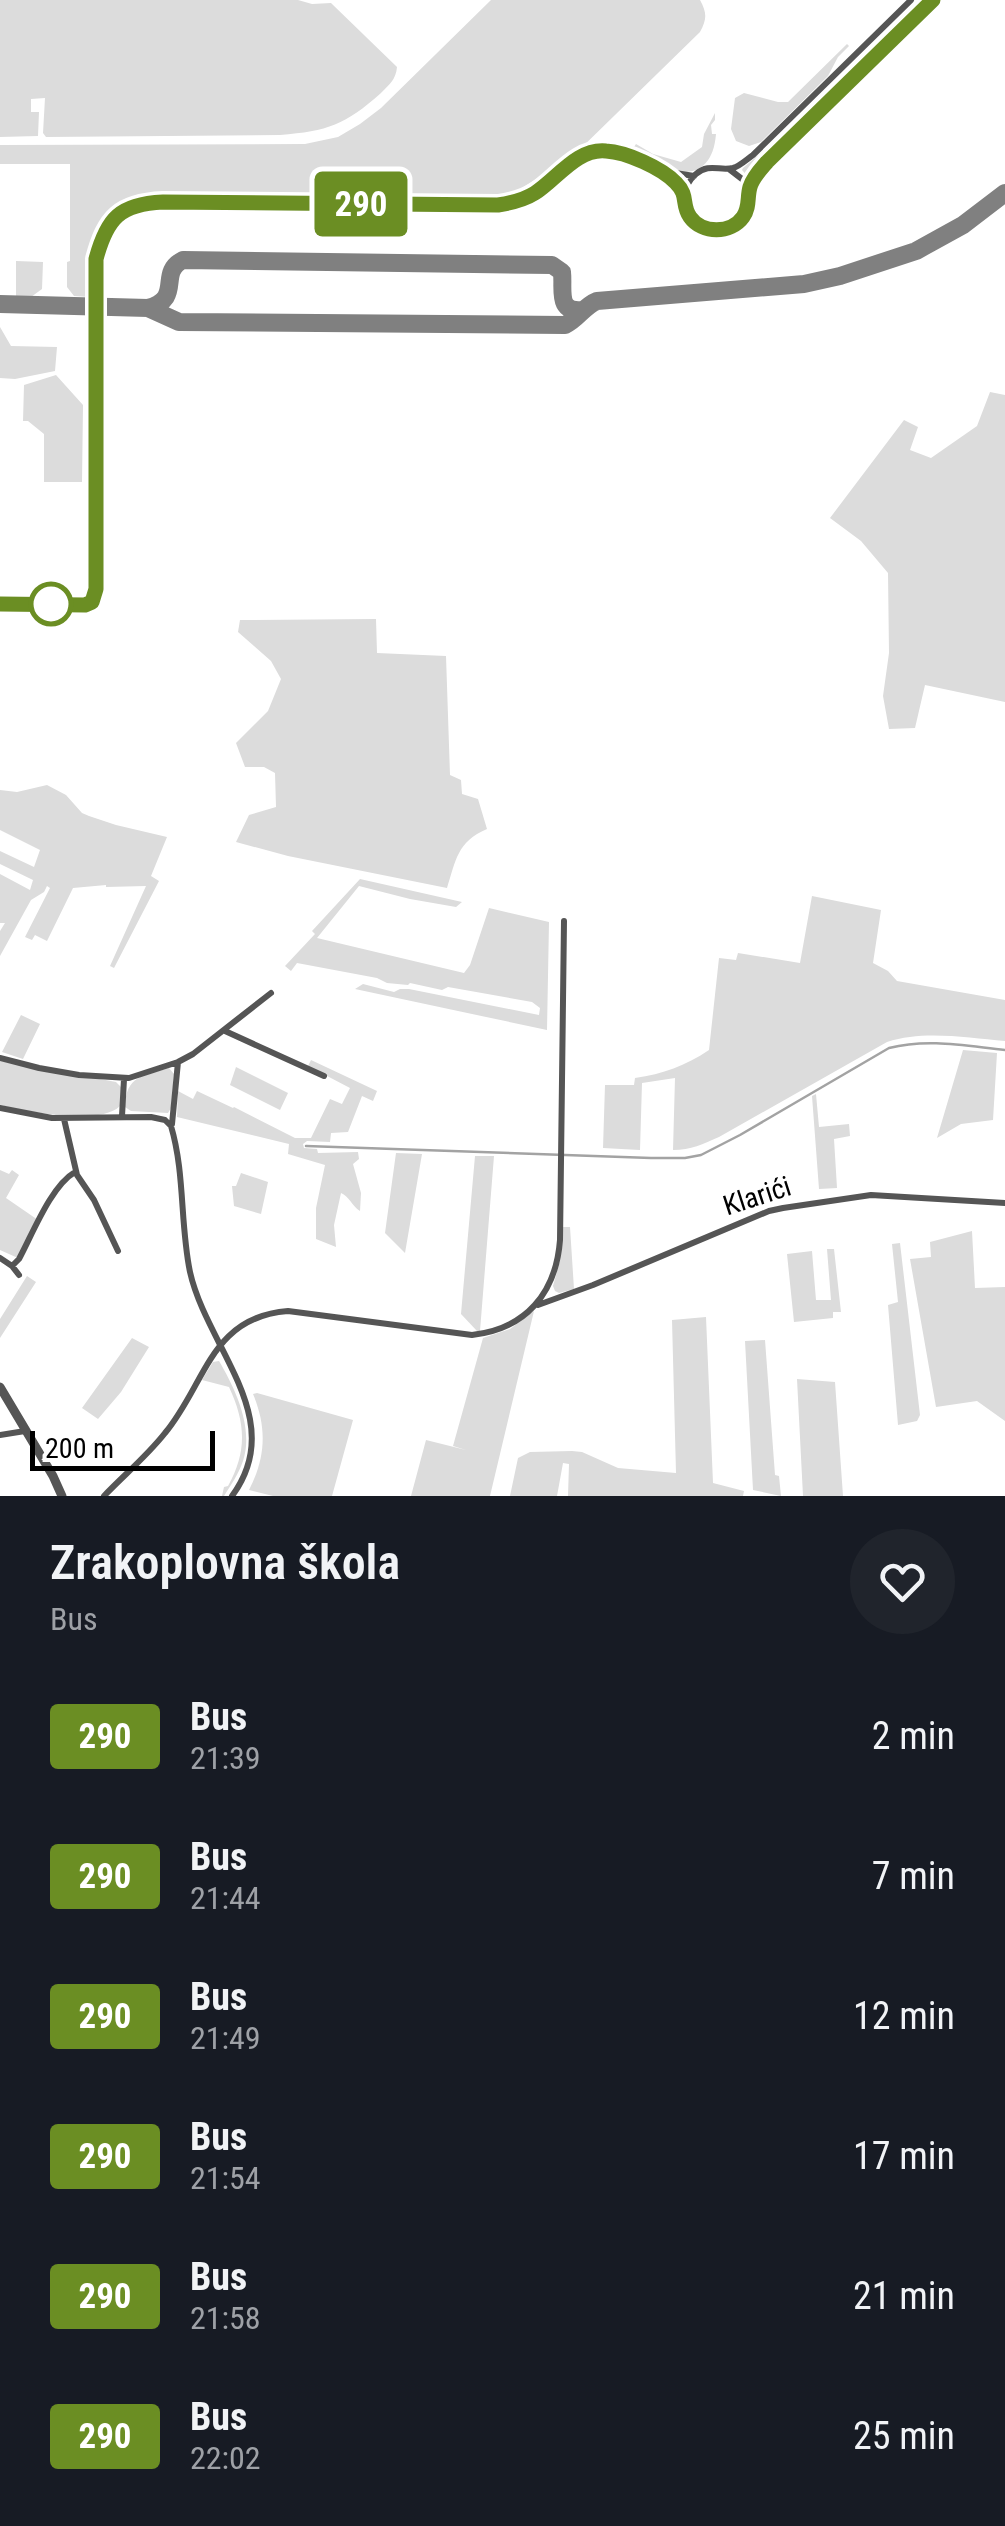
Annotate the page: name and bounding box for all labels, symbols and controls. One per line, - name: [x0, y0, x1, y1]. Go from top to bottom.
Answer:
- line badge: 290: [304, 172, 418, 236]
- text: 290: [334, 184, 388, 225]
- unlabelled marker: [30, 583, 72, 625]
- street label: Klarići: [719, 1170, 795, 1222]
- scale bar: [30, 1426, 215, 1470]
- text: 200 m: [45, 1432, 114, 1465]
- button: heart: [850, 1529, 955, 1634]
- text: Zrakoplovna škola: [50, 1534, 400, 1591]
- text: Bus: [50, 1600, 98, 1638]
- text: Bus: [190, 1695, 247, 1739]
- text: 2 min: [872, 1714, 955, 1758]
- text: 290: [78, 1716, 132, 1757]
- text: 21:39: [190, 1739, 261, 1777]
- text: Bus: [190, 1835, 247, 1879]
- text: 7 min: [872, 1854, 955, 1898]
- text: 290: [78, 1856, 132, 1897]
- text: 21:44: [190, 1879, 261, 1917]
- text: Bus: [190, 1975, 247, 2019]
- text: 12 min: [853, 1994, 955, 2038]
- text: 290: [78, 1996, 132, 2037]
- text: 21:49: [190, 2019, 261, 2057]
- text: Bus: [190, 2115, 247, 2159]
- text: 17 min: [853, 2134, 955, 2178]
- text: 290: [78, 2136, 132, 2177]
- text: 21:54: [190, 2159, 261, 2197]
- text: Bus: [190, 2255, 247, 2299]
- text: 21 min: [853, 2274, 955, 2318]
- text: 290: [78, 2276, 132, 2317]
- text: 21:58: [190, 2299, 261, 2337]
- text: Bus: [190, 2395, 247, 2439]
- text: 25 min: [853, 2414, 955, 2458]
- text: 290: [78, 2416, 132, 2457]
- text: 22:02: [190, 2439, 261, 2477]

